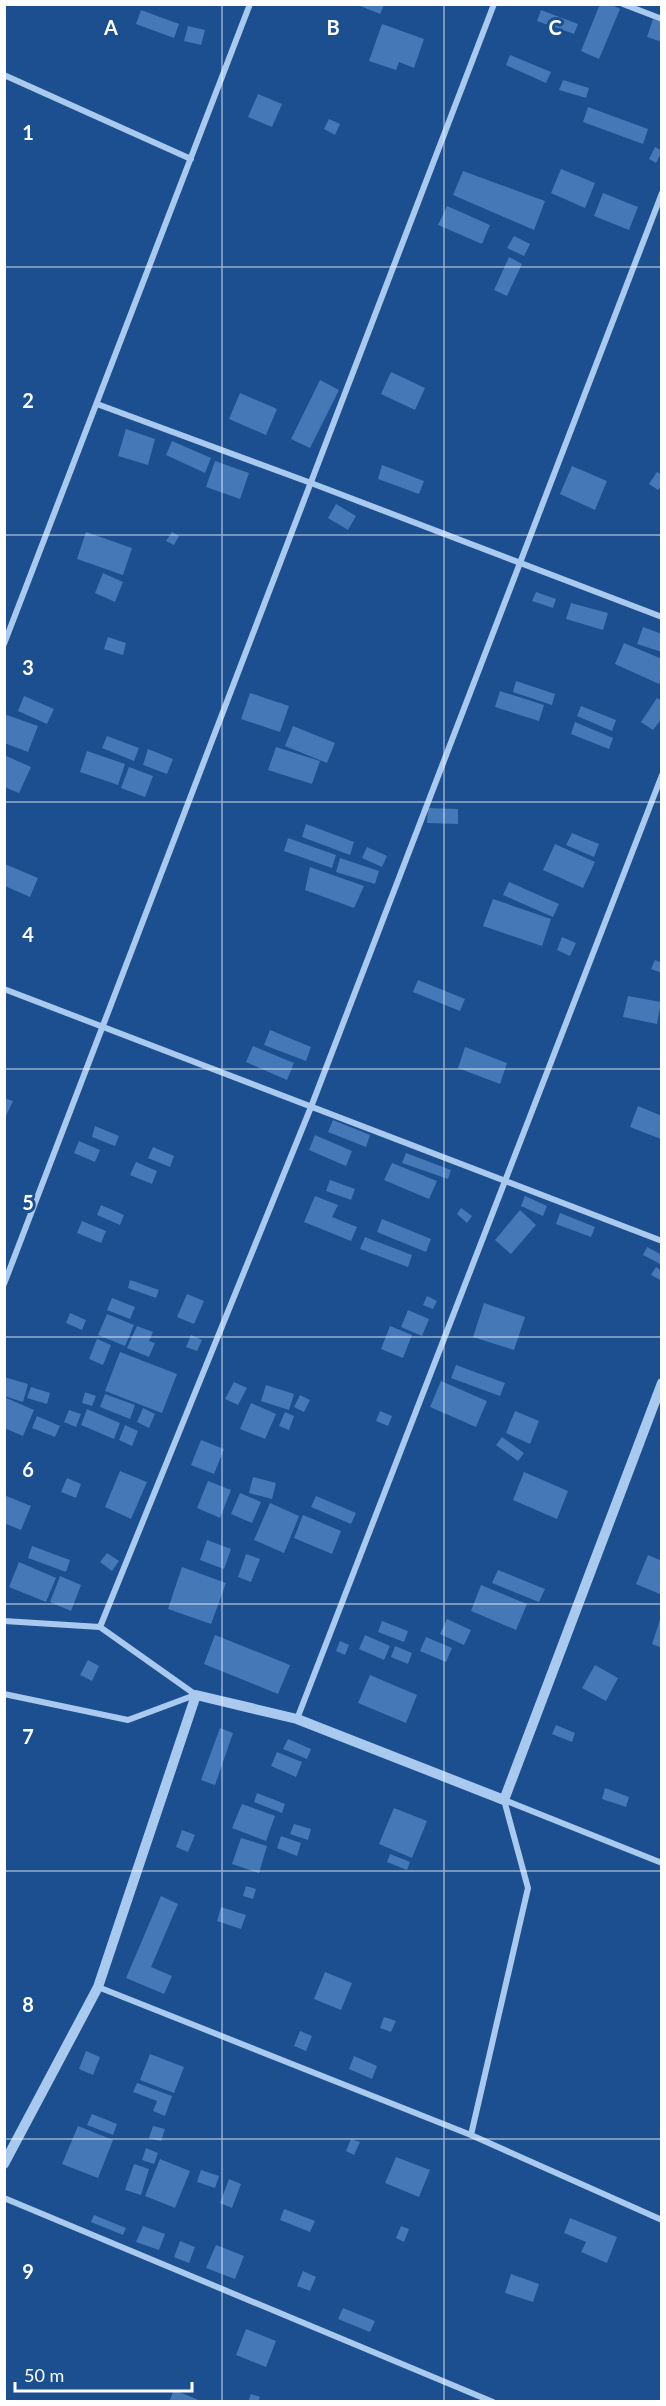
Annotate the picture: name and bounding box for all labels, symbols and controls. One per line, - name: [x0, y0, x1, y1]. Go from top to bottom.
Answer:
- text: A: [103, 15, 118, 39]
- text: B: [326, 15, 340, 39]
- text: C: [548, 15, 562, 39]
- text: 1: [22, 120, 34, 144]
- text: 2: [22, 388, 34, 412]
- text: 3: [22, 655, 34, 679]
- text: 4: [22, 922, 34, 946]
- text: 5: [22, 1190, 34, 1214]
- text: 6: [22, 1457, 34, 1481]
- text: 7: [22, 1724, 34, 1748]
- text: 8: [22, 1992, 34, 2016]
- text: 9: [22, 2259, 34, 2283]
- scale bar: [15, 2355, 192, 2393]
- text: 50 m: [24, 2364, 64, 2386]

